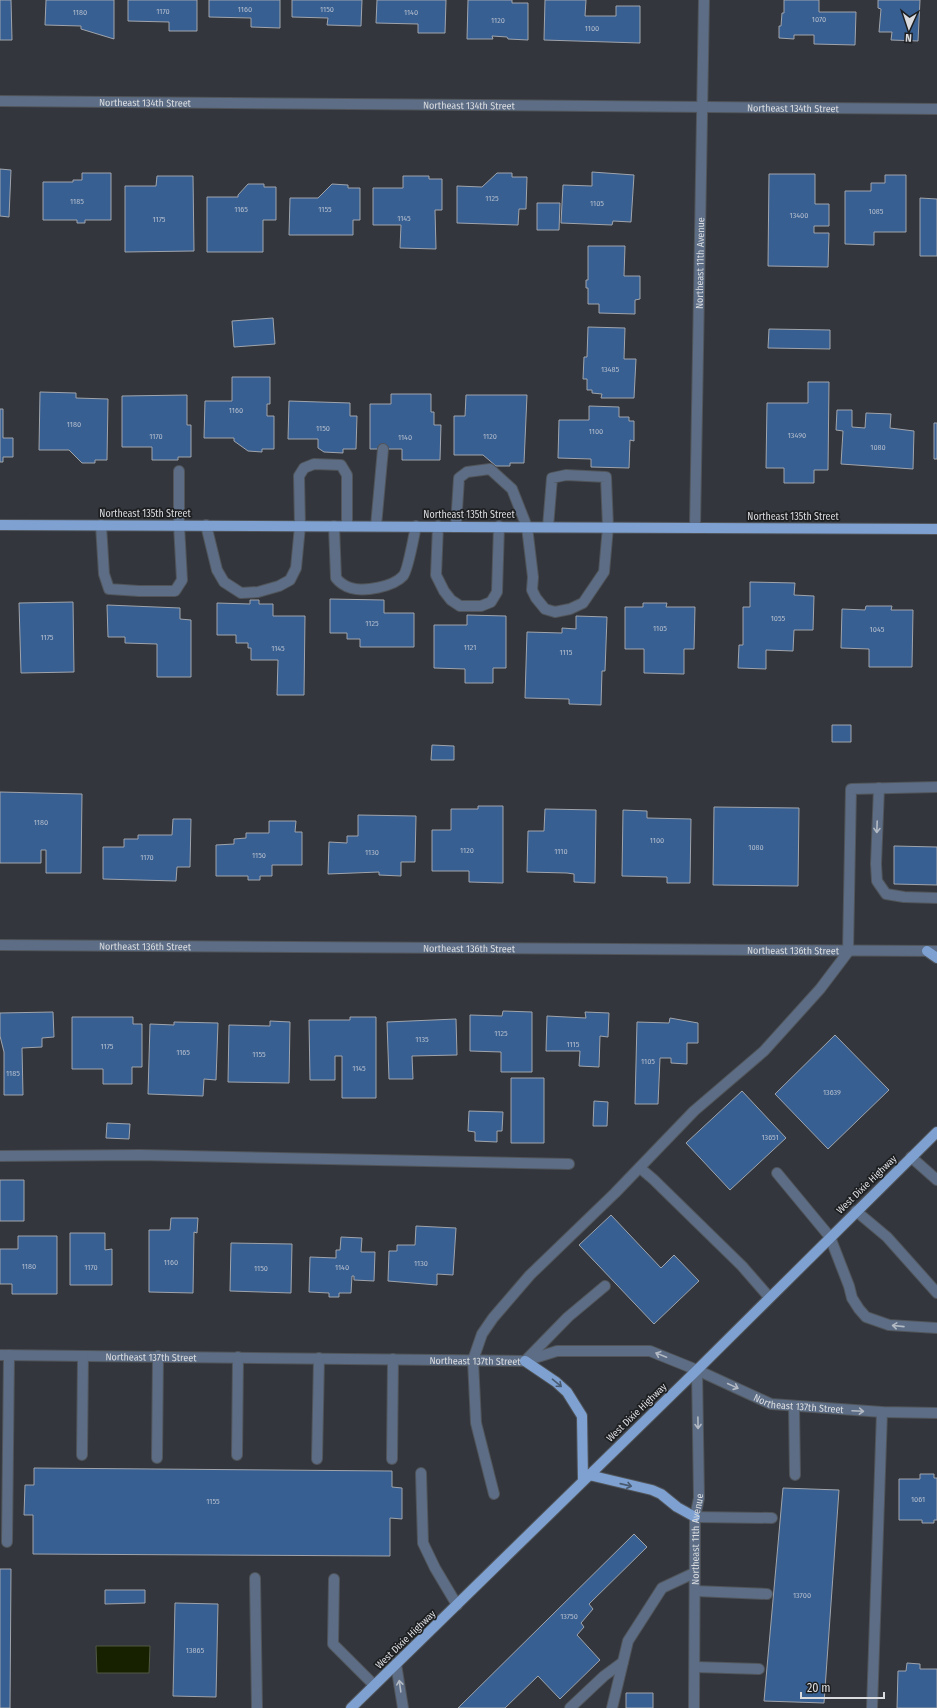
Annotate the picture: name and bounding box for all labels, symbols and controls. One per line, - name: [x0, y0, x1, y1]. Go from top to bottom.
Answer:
- house number: 1160: [238, 5, 252, 14]
- house number: 1150: [320, 5, 334, 14]
- house number: 1170: [156, 7, 170, 16]
- house number: 1180: [73, 8, 87, 17]
- house number: 1140: [404, 8, 418, 17]
- north arrow: [889, 8, 929, 48]
- house number: 1070: [812, 15, 826, 24]
- house number: 1120: [491, 16, 505, 25]
- house number: 1100: [585, 24, 599, 33]
- text: N: [905, 31, 912, 44]
- street label: Northeast 134th Street: [99, 97, 192, 110]
- street label: Northeast 134th Street: [423, 100, 516, 112]
- street label: Northeast 134th Street: [747, 102, 840, 115]
- house number: 1125: [485, 194, 499, 203]
- house number: 1185: [70, 197, 84, 206]
- house number: 1105: [590, 199, 604, 208]
- house number: 1165: [234, 205, 248, 214]
- house number: 1155: [318, 205, 332, 214]
- house number: 1085: [869, 207, 884, 216]
- house number: 13400: [790, 211, 808, 220]
- house number: 1145: [397, 214, 411, 223]
- house number: 1175: [153, 215, 166, 224]
- street label: Northeast 11th Avenue: [694, 217, 707, 309]
- house number: 13485: [601, 365, 619, 374]
- house number: 1160: [229, 406, 243, 415]
- house number: 1180: [67, 420, 81, 429]
- house number: 1150: [316, 424, 330, 433]
- house number: 1100: [589, 427, 603, 436]
- house number: 13490: [788, 431, 806, 440]
- house number: 1170: [149, 432, 163, 441]
- house number: 1120: [483, 432, 497, 441]
- house number: 1140: [398, 433, 412, 442]
- house number: 1080: [870, 443, 886, 452]
- street label: Northeast 135th Street: [99, 508, 191, 520]
- street label: Northeast 135th Street: [423, 509, 515, 521]
- street label: Northeast 135th Street: [747, 511, 839, 523]
- house number: 1055: [771, 614, 786, 623]
- house number: 1125: [365, 619, 379, 628]
- house number: 1105: [653, 624, 667, 633]
- house number: 1045: [870, 625, 885, 634]
- house number: 1175: [41, 633, 54, 642]
- house number: 1121: [464, 643, 476, 652]
- house number: 1145: [271, 644, 285, 653]
- house number: 1115: [560, 648, 573, 657]
- house number: 1180: [34, 818, 48, 827]
- one-way arrow: [874, 820, 881, 833]
- house number: 1100: [650, 836, 664, 845]
- house number: 1080: [748, 843, 764, 852]
- house number: 1120: [460, 846, 474, 855]
- house number: 1110: [554, 847, 568, 856]
- house number: 1130: [365, 848, 379, 857]
- house number: 1150: [252, 851, 266, 860]
- house number: 1170: [140, 853, 154, 862]
- street label: Northeast 136th Street: [99, 941, 192, 953]
- street label: Northeast 136th Street: [423, 943, 516, 955]
- street label: Northeast 136th Street: [747, 945, 840, 957]
- house number: 1125: [494, 1029, 508, 1038]
- house number: 1135: [415, 1035, 429, 1044]
- house number: 1115: [567, 1040, 580, 1049]
- house number: 1175: [101, 1042, 114, 1051]
- house number: 1165: [176, 1048, 190, 1057]
- house number: 1155: [252, 1050, 266, 1059]
- house number: 1105: [641, 1057, 655, 1066]
- house number: 1145: [352, 1064, 366, 1073]
- house number: 1185: [6, 1069, 20, 1078]
- house number: 13639: [823, 1088, 841, 1097]
- house number: 13651: [761, 1133, 779, 1142]
- street label: West Dixie Highway: [834, 1153, 900, 1216]
- house number: 1160: [164, 1258, 178, 1267]
- house number: 1130: [414, 1259, 428, 1268]
- house number: 1180: [22, 1262, 36, 1271]
- house number: 1170: [84, 1263, 98, 1272]
- house number: 1140: [335, 1263, 349, 1272]
- house number: 1150: [254, 1264, 268, 1273]
- one-way arrow: [892, 1323, 905, 1330]
- street label: Northeast 137th Street: [105, 1351, 197, 1364]
- one-way arrow: [656, 1351, 668, 1359]
- street label: Northeast 137th Street: [429, 1355, 521, 1368]
- one-way arrow: [552, 1379, 563, 1388]
- street label: West Dixie Highway: [604, 1381, 670, 1444]
- one-way arrow: [726, 1383, 738, 1390]
- street label: Northeast 137th Street: [752, 1392, 845, 1416]
- one-way arrow: [851, 1407, 864, 1414]
- one-way arrow: [694, 1416, 702, 1429]
- one-way arrow: [620, 1482, 633, 1489]
- street label: Northeast 11th Avenue: [690, 1493, 706, 1585]
- house number: 1061: [911, 1495, 925, 1504]
- house number: 1155: [206, 1497, 220, 1506]
- house number: 13700: [793, 1591, 811, 1600]
- street label: West Dixie Highway: [373, 1608, 439, 1671]
- house number: 13750: [560, 1612, 578, 1621]
- house number: 13865: [186, 1646, 204, 1655]
- scale bar: [801, 1674, 884, 1700]
- one-way arrow: [396, 1680, 403, 1693]
- text: 20 m: [807, 1681, 831, 1695]

